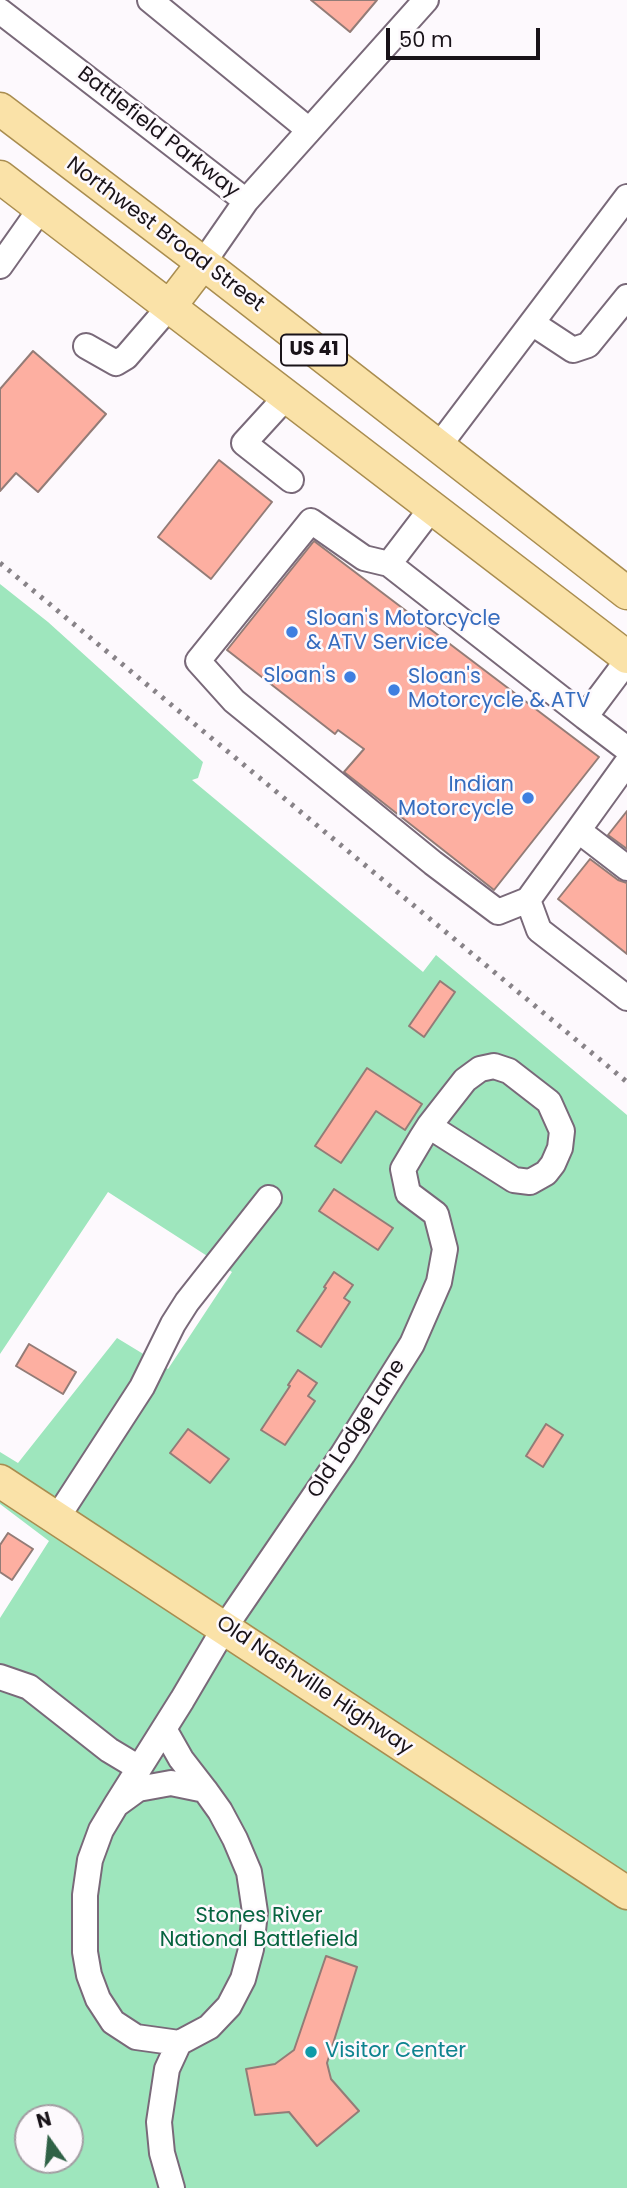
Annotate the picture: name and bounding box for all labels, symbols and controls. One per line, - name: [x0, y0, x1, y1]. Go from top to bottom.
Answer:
- scale bar: [389, 14, 543, 58]
- text: 50 m: [399, 25, 453, 54]
- street label: Battlefield Parkway: [72, 62, 244, 204]
- street label: Northwest Broad Street: [61, 152, 269, 318]
- road number: US 41: [281, 334, 347, 366]
- place label: Sloan's Motorcycle & ATV Service: [306, 607, 500, 657]
- marker: Sloan's Motorcycle & ATV Service: [284, 624, 300, 640]
- place label: Sloan's: [263, 664, 336, 690]
- place label: Sloan's Motorcycle & ATV: [408, 665, 590, 715]
- marker: Sloan's: [342, 669, 358, 685]
- marker: Sloan's Motorcycle & ATV: [386, 682, 402, 698]
- place label: Indian Motorcycle: [398, 773, 514, 823]
- marker: Indian Motorcycle: [520, 790, 536, 806]
- street label: Old Lodge Lane: [303, 1355, 411, 1503]
- street label: Old Nashville Highway: [211, 1611, 417, 1761]
- park label: Stones River National Battlefield: [160, 1904, 358, 1954]
- place label: Visitor Center: [325, 2039, 466, 2065]
- marker: Visitor Center: [303, 2044, 319, 2060]
- north arrow: [14, 2104, 84, 2174]
- text: N: [34, 2105, 54, 2135]

